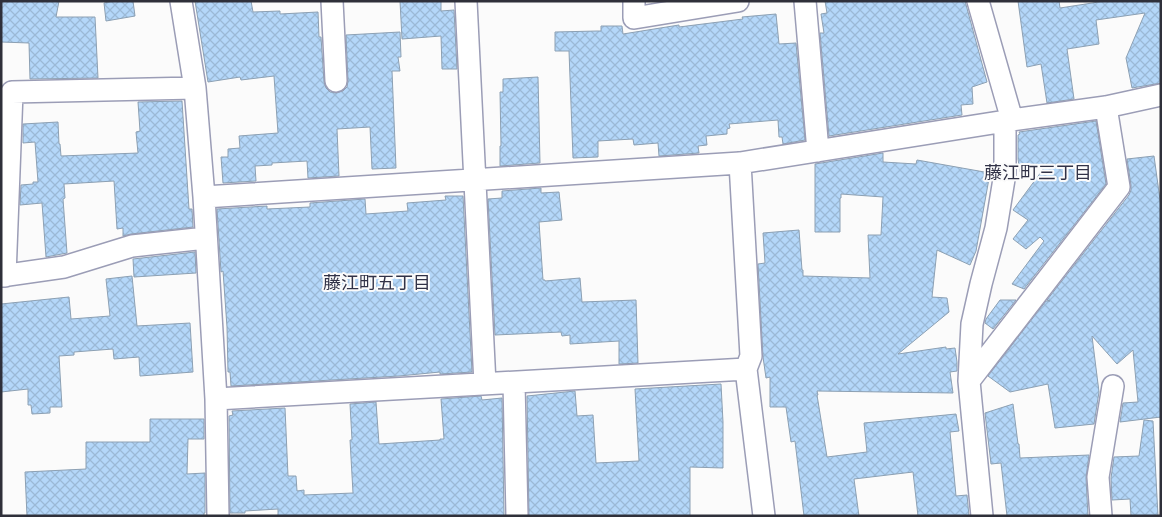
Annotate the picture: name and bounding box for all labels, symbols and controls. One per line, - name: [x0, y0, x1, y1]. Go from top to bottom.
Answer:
- district label: 藤江町三丁目: [984, 163, 1092, 186]
- district label: 藤江町五丁目: [323, 273, 431, 296]

